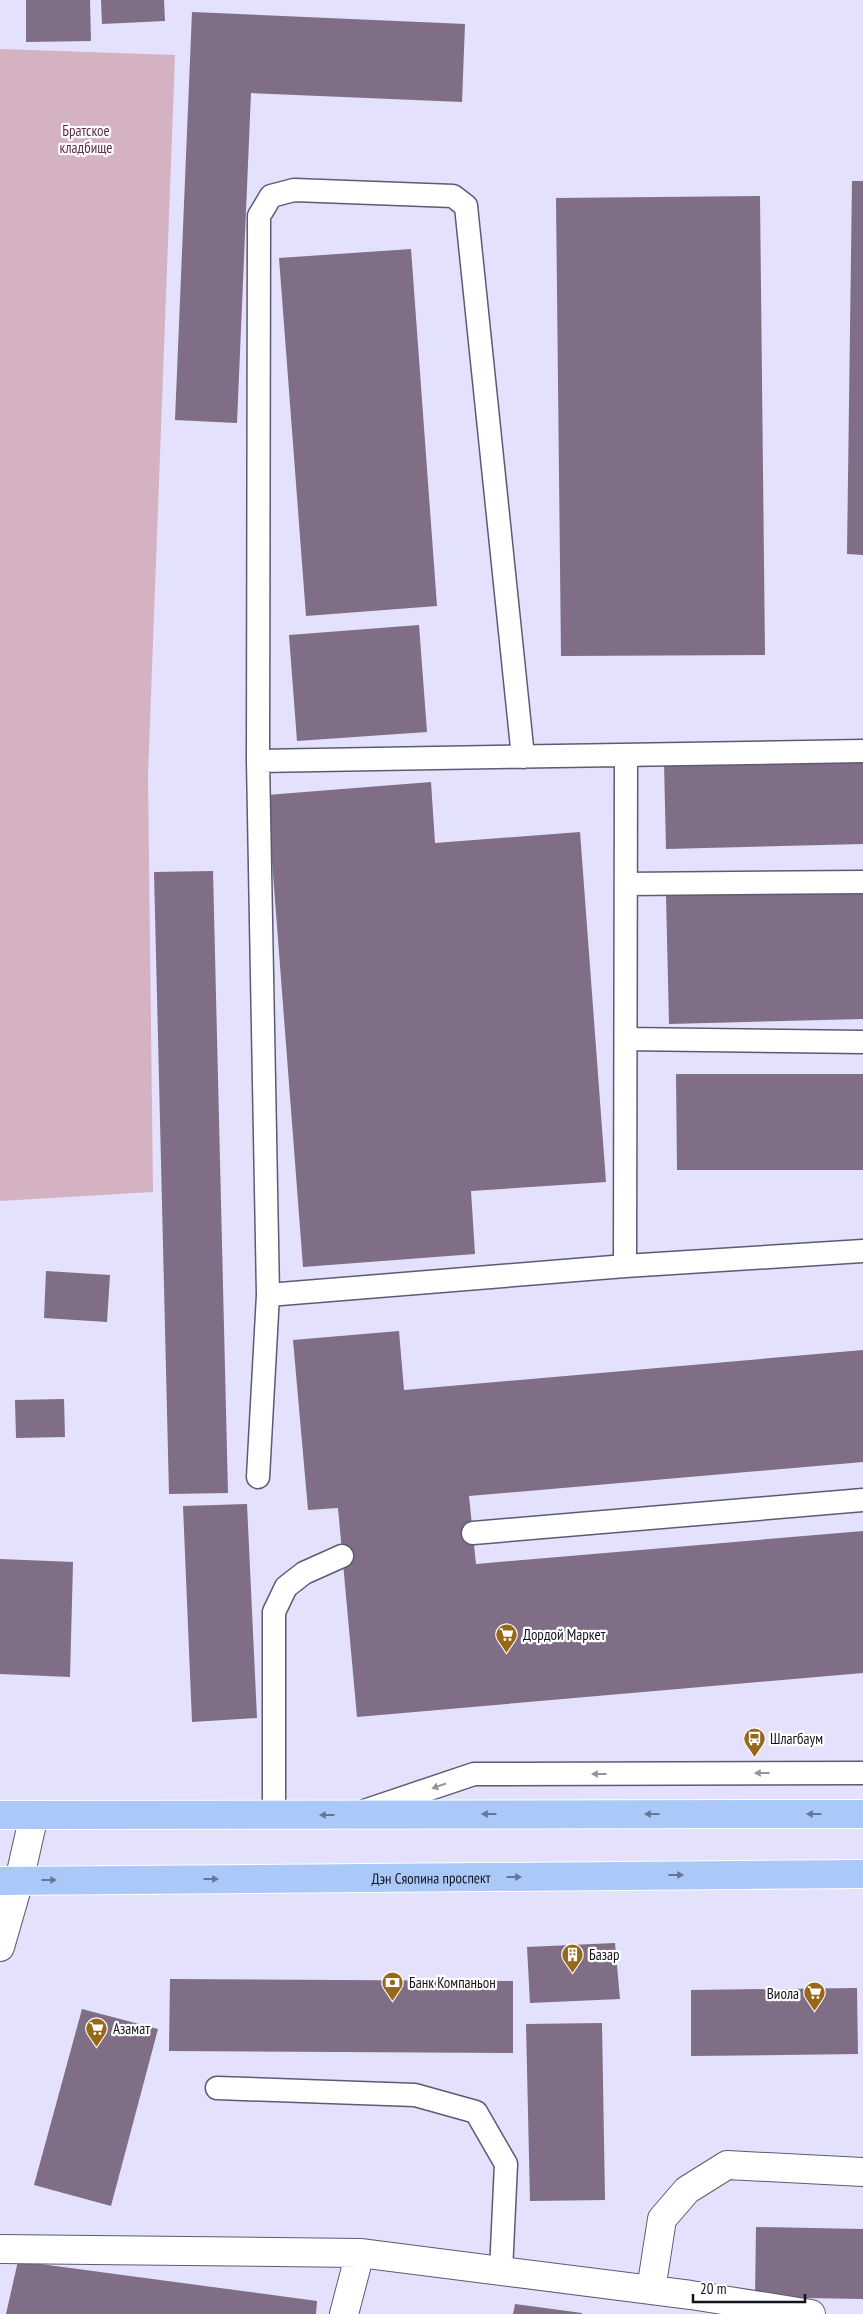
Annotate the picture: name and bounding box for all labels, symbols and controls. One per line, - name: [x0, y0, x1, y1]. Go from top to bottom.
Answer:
- park label: Братское кладбище: [59, 121, 113, 157]
- supermarket icon: Дордой Маркет: [495, 1622, 519, 1653]
- place label: Дордой Маркет: [523, 1625, 606, 1644]
- bus stop icon: Шлагбаум: [742, 1726, 766, 1757]
- place label: Шлагбаум: [770, 1729, 823, 1748]
- one-way arrow: [754, 1769, 770, 1777]
- one-way arrow: [591, 1770, 607, 1778]
- one-way arrow: [431, 1783, 446, 1790]
- one-way arrow: [481, 1810, 497, 1818]
- one-way arrow: [644, 1810, 660, 1818]
- one-way arrow: [806, 1810, 822, 1818]
- one-way arrow: [319, 1811, 335, 1819]
- street label: Дэн Сяопина проспект: [371, 1868, 491, 1887]
- one-way arrow: [668, 1871, 684, 1879]
- one-way arrow: [506, 1873, 522, 1881]
- one-way arrow: [203, 1875, 219, 1883]
- one-way arrow: [41, 1876, 57, 1884]
- building icon: Базар: [561, 1942, 585, 1973]
- place label: Базар: [589, 1945, 619, 1964]
- bank icon: Банк Компаньон: [381, 1970, 405, 2001]
- place label: Банк Компаньон: [409, 1973, 496, 1992]
- supermarket icon: Виола: [803, 1981, 827, 2012]
- place label: Виола: [767, 1984, 799, 2003]
- supermarket icon: Азамат: [85, 2016, 109, 2047]
- place label: Азамат: [113, 2019, 150, 2038]
- scale bar: [693, 2272, 806, 2304]
- text: 20 m: [700, 2279, 726, 2298]

